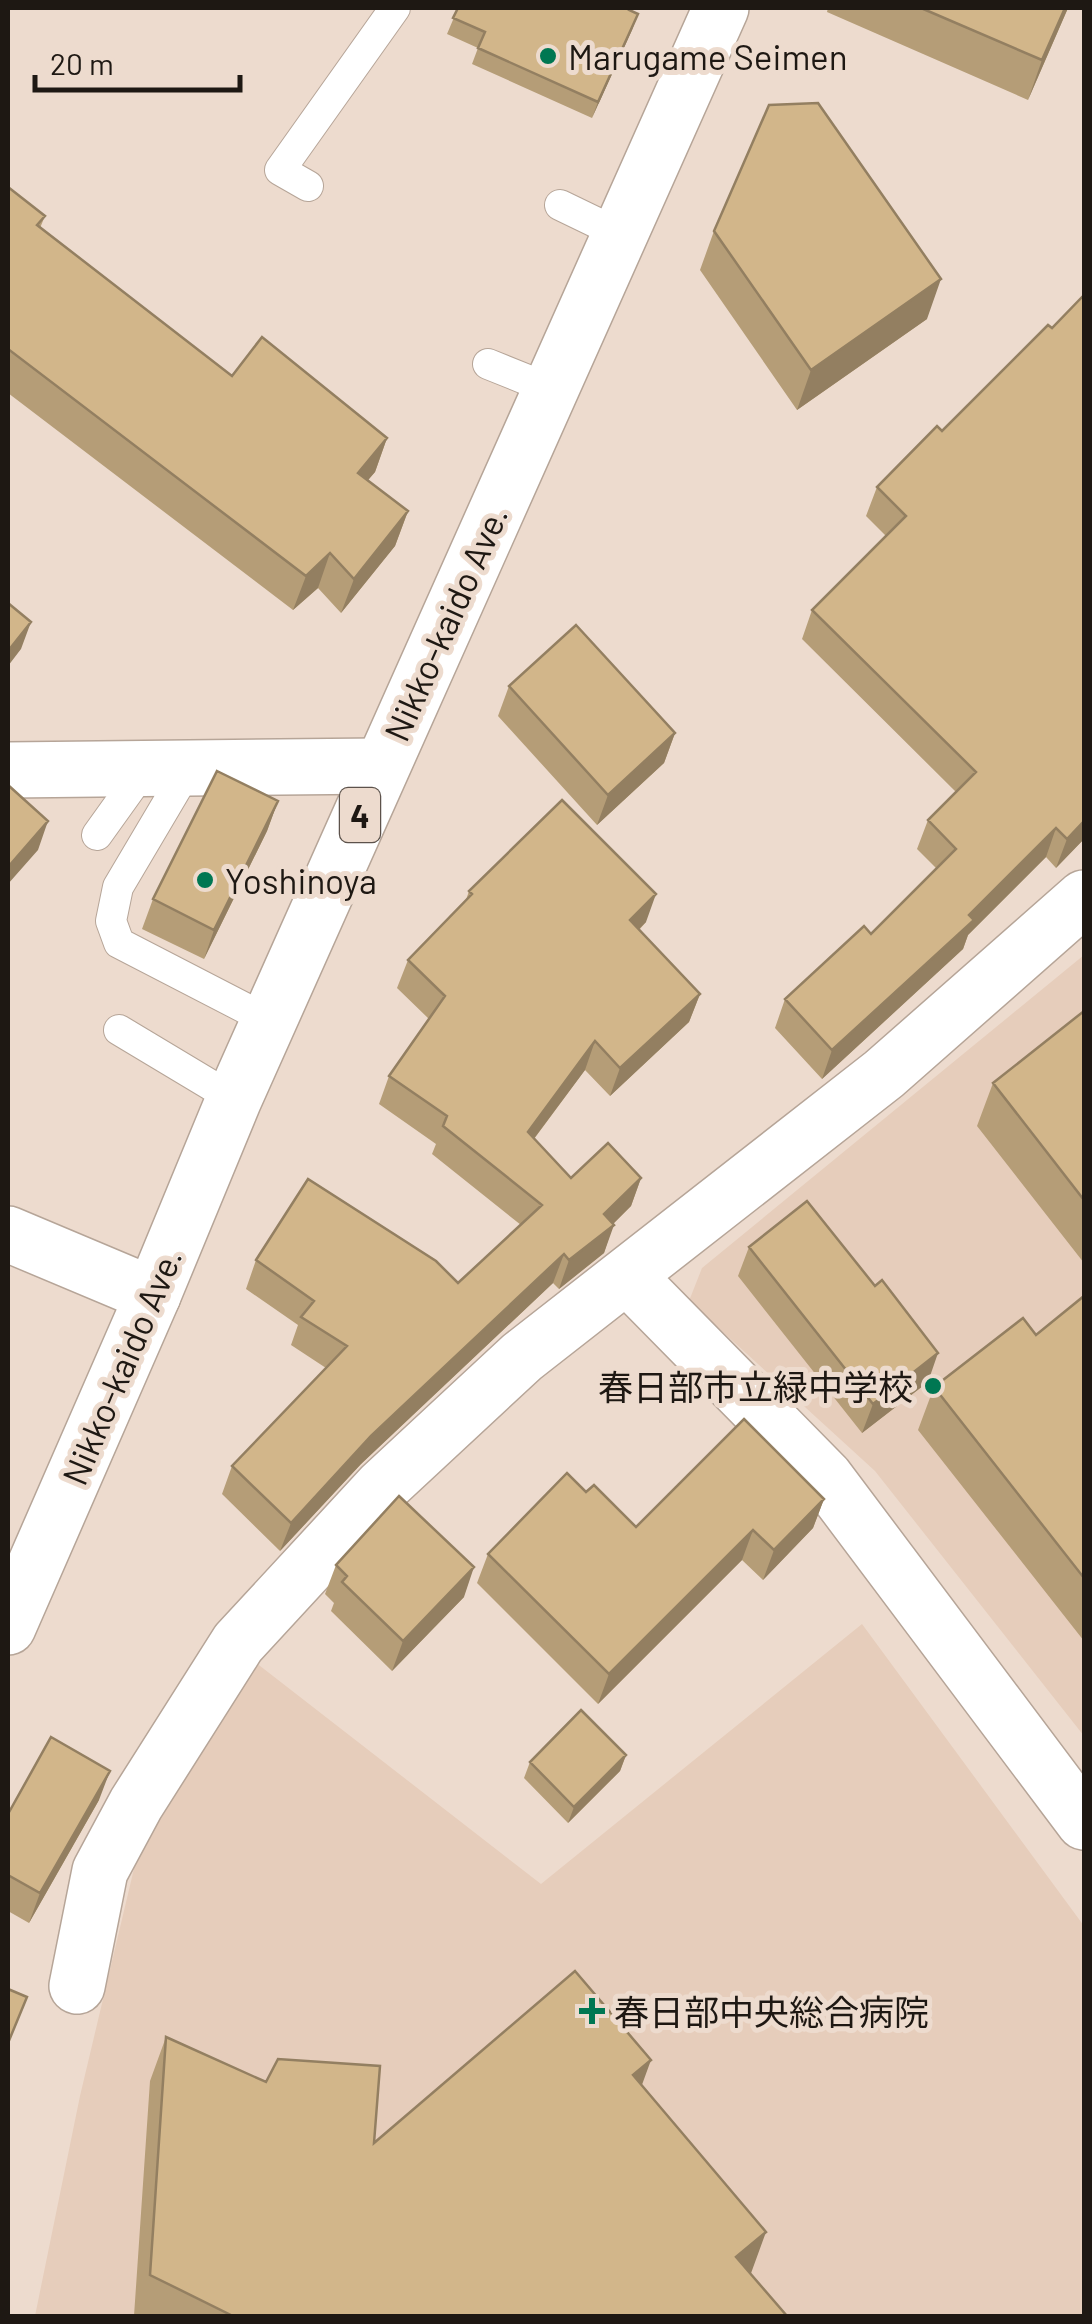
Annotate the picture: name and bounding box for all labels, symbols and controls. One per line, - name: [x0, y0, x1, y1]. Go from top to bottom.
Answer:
- scale bar: [35, 30, 240, 92]
- place label: Marugame Seimen: [568, 35, 848, 77]
- text: 20 m: [50, 45, 114, 81]
- marker: Marugame Seimen: [537, 45, 559, 67]
- street label: Nikko-kaido Ave.: [374, 499, 516, 747]
- road number: 4: [340, 788, 380, 842]
- place label: Yoshinoya: [225, 859, 377, 901]
- marker: Yoshinoya: [194, 869, 216, 891]
- street label: Nikko-kaido Ave.: [52, 1241, 190, 1491]
- place label: 春日部市立緑中学校: [598, 1365, 913, 1407]
- marker: 春日部市立緑中学校: [922, 1375, 944, 1397]
- place label: 春日部中央総合病院: [614, 1990, 929, 2032]
- marker: 春日部中央総合病院: [579, 1998, 605, 2024]

